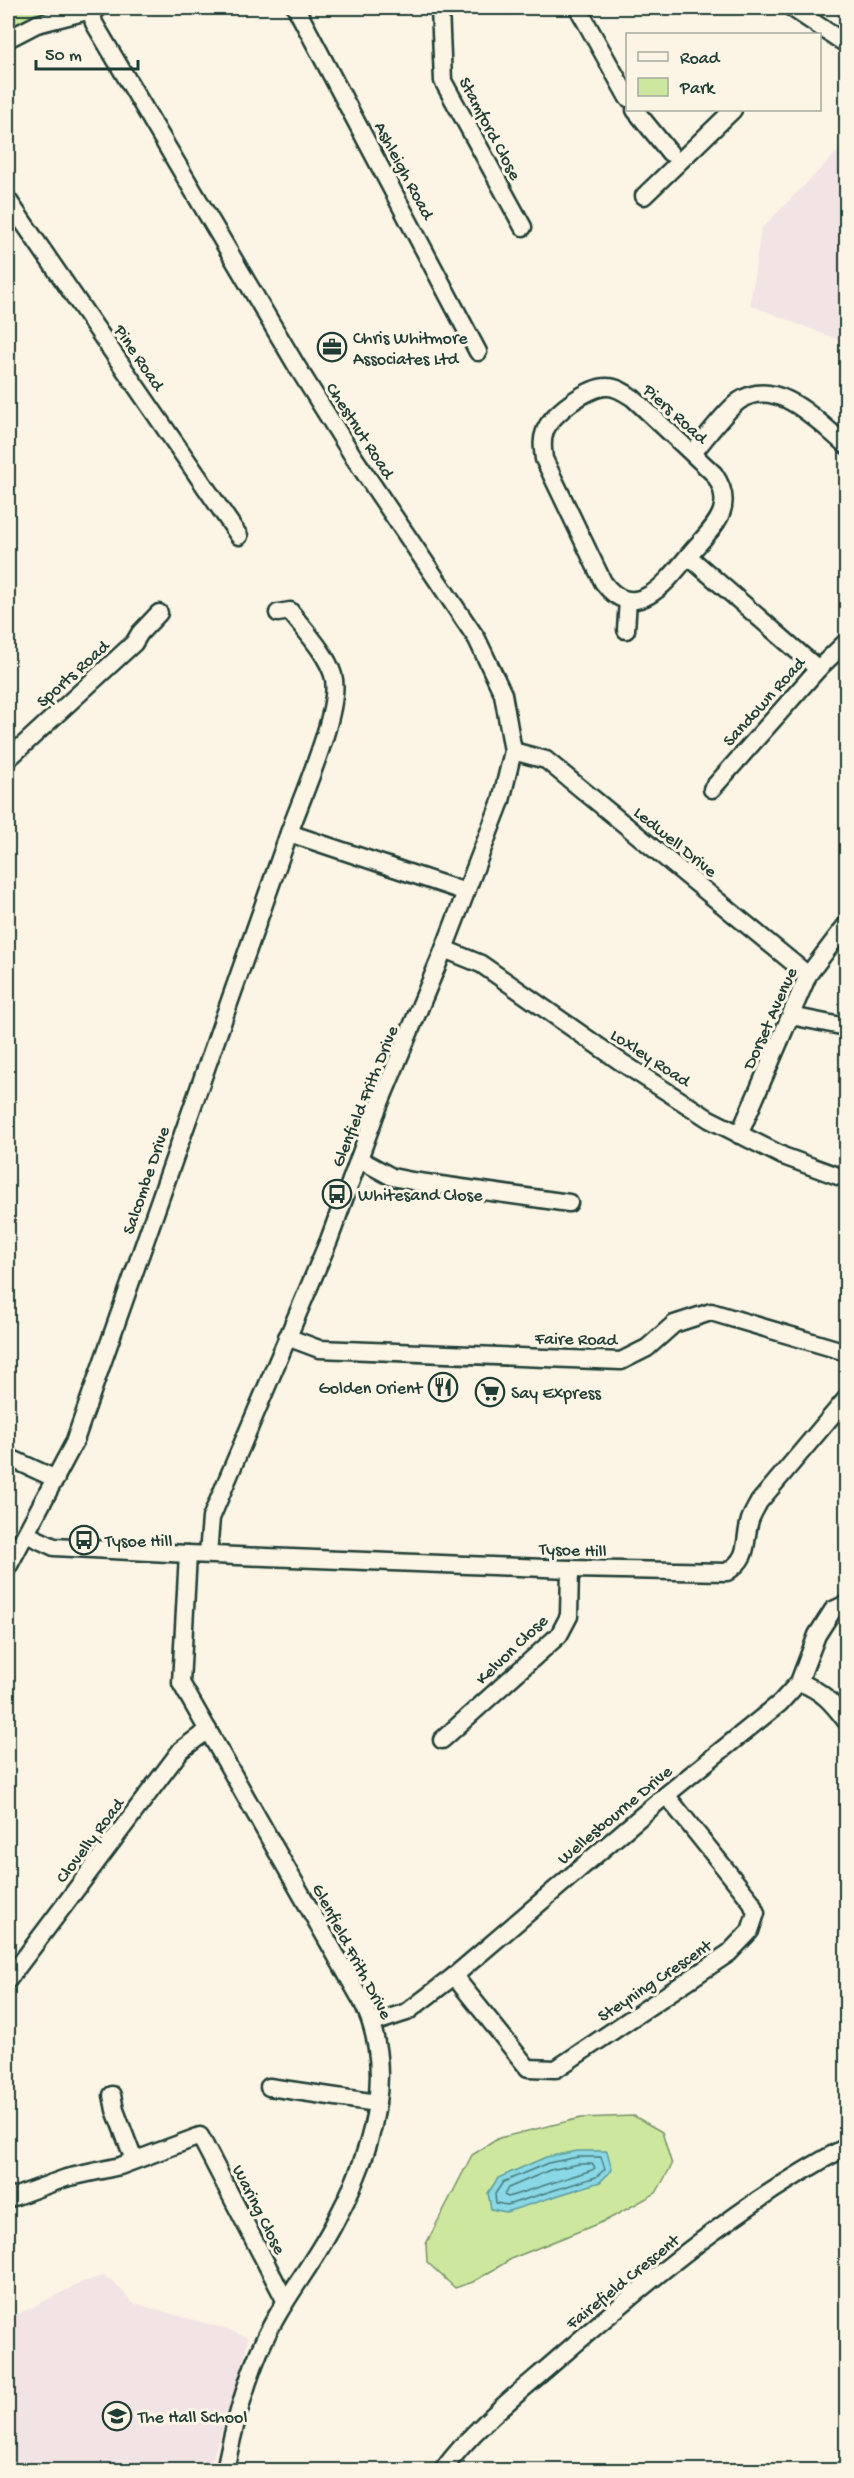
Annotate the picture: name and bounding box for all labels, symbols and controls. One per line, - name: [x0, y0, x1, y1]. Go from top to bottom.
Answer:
- scale bar: [36, 33, 138, 71]
- legend: [626, 33, 821, 111]
- text: 50 m: [45, 46, 82, 67]
- text: Road: [680, 49, 721, 70]
- street label: Stamford Close: [453, 74, 525, 185]
- text: Park: [679, 79, 716, 100]
- street label: Ashleigh Road: [368, 119, 438, 225]
- street label: Pine Road: [108, 320, 168, 397]
- place label: Chris Whitmore Associates Ltd: [353, 329, 468, 371]
- office icon: Chris Whitmore Associates Ltd: [316, 331, 348, 363]
- street label: Chestnut Road: [320, 379, 399, 485]
- street label: Piers Road: [637, 380, 712, 450]
- street label: Sports Road: [33, 636, 115, 713]
- street label: Sandown Road: [719, 653, 811, 752]
- street label: Ledwell Drive: [629, 803, 721, 883]
- street label: Dorset Avenue: [739, 964, 803, 1074]
- street label: Glenfield Frith Drive: [328, 1023, 405, 1171]
- street label: Loxley Road: [606, 1025, 695, 1093]
- street label: Salcombe Drive: [119, 1123, 176, 1238]
- bus stop icon: Whitesand Close: [321, 1178, 353, 1210]
- place label: Whitesand Close: [358, 1186, 483, 1207]
- street label: Faire Road: [534, 1329, 619, 1352]
- restaurant icon: Golden Orient: [427, 1371, 459, 1403]
- supermarket icon: Say Express: [474, 1376, 506, 1408]
- place label: Golden Orient: [318, 1379, 424, 1400]
- place label: Say Express: [511, 1384, 602, 1405]
- bus stop icon: Tysoe Hill: [68, 1524, 100, 1556]
- place label: Tysoe Hill: [104, 1532, 172, 1553]
- street label: Tysoe Hill: [538, 1540, 607, 1563]
- street label: Kelvon Close: [472, 1611, 554, 1690]
- street label: Wellesbourne Drive: [554, 1761, 678, 1870]
- street label: Clovelly Road: [52, 1794, 131, 1888]
- street label: Glenfield Frith Drive: [306, 1881, 396, 2024]
- street label: Steyning Crescent: [595, 1935, 718, 2028]
- street label: Waring Close: [226, 2162, 290, 2259]
- street label: Fairefield Crescent: [562, 2230, 686, 2336]
- school or university icon: The Hall School: [101, 2400, 133, 2432]
- place label: The Hall School: [137, 2408, 247, 2429]

